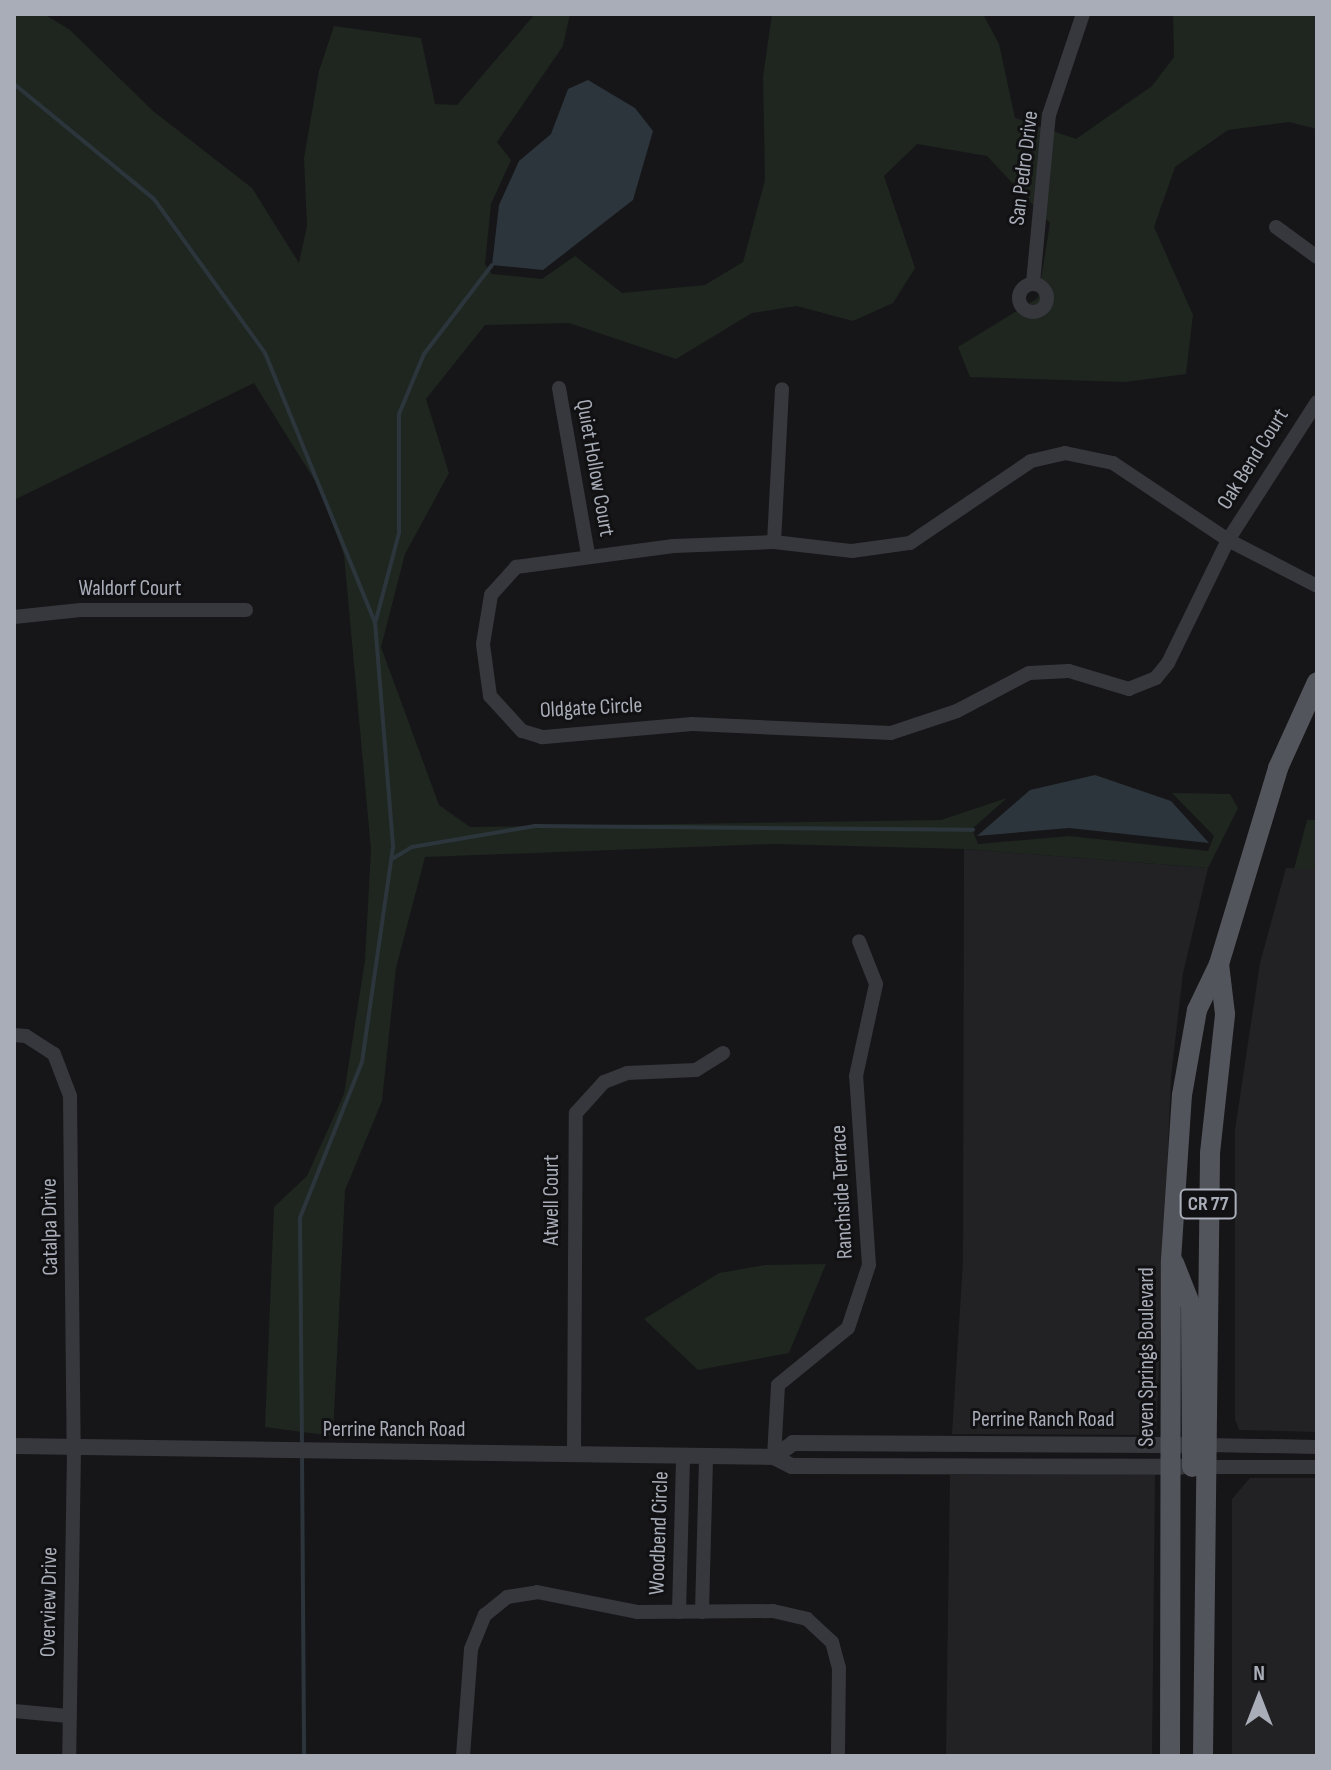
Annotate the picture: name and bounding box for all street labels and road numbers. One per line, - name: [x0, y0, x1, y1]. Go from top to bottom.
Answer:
- street label: San Pedro Drive: [1004, 109, 1044, 227]
- street label: Quiet Hollow Court: [570, 397, 620, 539]
- street label: Oak Bend Court: [1212, 404, 1294, 514]
- street label: Waldorf Court: [78, 576, 182, 602]
- street label: Oldgate Circle: [539, 692, 643, 724]
- street label: Ranchside Terrace: [825, 1124, 859, 1260]
- street label: Atwell Court: [539, 1154, 565, 1246]
- street label: Catalpa Drive: [36, 1178, 64, 1276]
- road number: CR 77: [1178, 1188, 1238, 1220]
- street label: Seven Springs Boulevard: [1134, 1267, 1160, 1447]
- street label: Perrine Ranch Road: [972, 1407, 1114, 1433]
- street label: Perrine Ranch Road: [323, 1417, 465, 1443]
- street label: Woodbend Circle: [644, 1471, 674, 1595]
- street label: Overview Drive: [35, 1547, 63, 1657]

